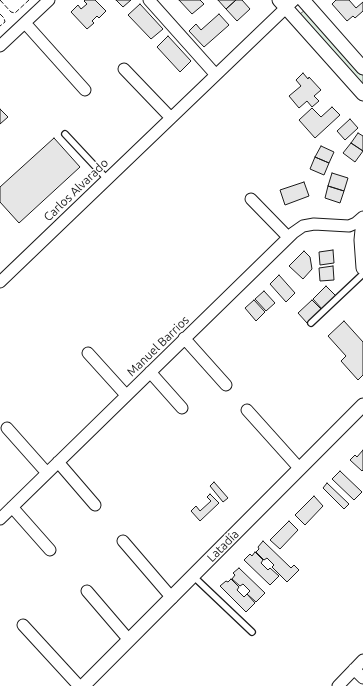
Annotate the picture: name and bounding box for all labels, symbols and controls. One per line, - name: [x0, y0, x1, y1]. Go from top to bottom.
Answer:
- street label: Carlos Alvarado: [41, 156, 111, 224]
- street label: Manuel Barrios: [124, 313, 192, 379]
- street label: Latadía: [204, 527, 242, 565]

